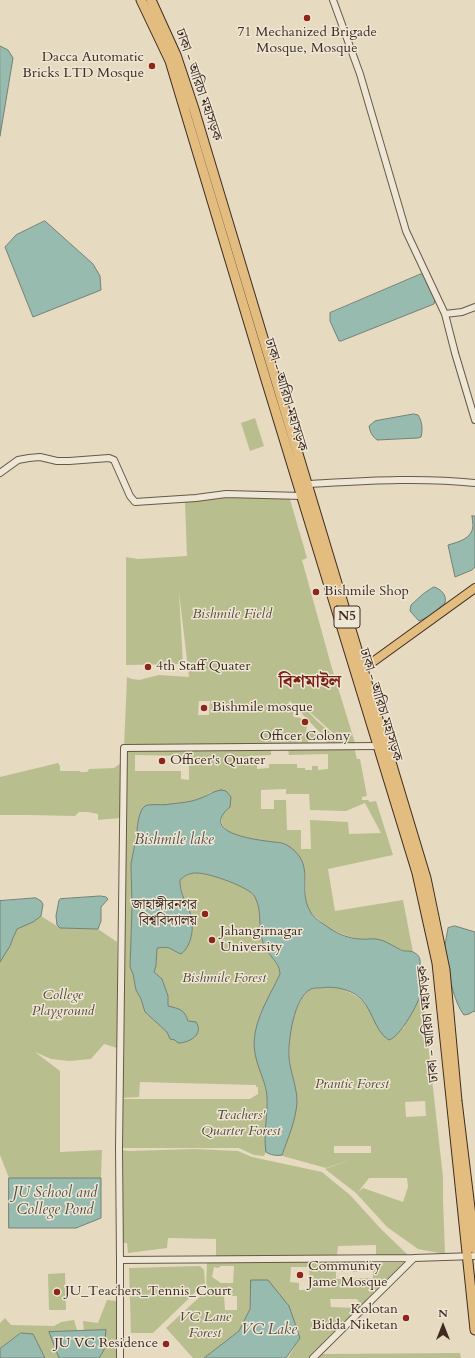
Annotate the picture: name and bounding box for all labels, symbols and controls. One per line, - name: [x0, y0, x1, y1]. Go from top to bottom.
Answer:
- marker: 71 Mechanized Brigade Mosque, Mosque: [302, 13, 312, 23]
- place label: 71 Mechanized Brigade Mosque, Mosque: [237, 25, 377, 58]
- street label: ঢাকা - আরিচা মহাসড়ক: [171, 27, 225, 143]
- place label: Dacca Automatic Bricks LTD Mosque: [22, 50, 144, 82]
- marker: Dacca Automatic Bricks LTD Mosque: [147, 61, 157, 71]
- street label: ঢাকা - আরিচা মহাসড়ক: [260, 336, 310, 454]
- place label: Bishmile Shop: [324, 584, 409, 600]
- marker: Bishmile Shop: [311, 587, 321, 597]
- road number: N5: [334, 606, 360, 628]
- park label: Bishmile Field: [192, 607, 272, 623]
- street label: ঢাকা - আরিচা মহাসড়ক: [355, 646, 405, 764]
- place label: 4th Staff Quater: [156, 659, 250, 675]
- marker: 4th Staff Quater: [143, 662, 153, 672]
- district label: বিশমাইল: [279, 672, 341, 694]
- place label: Bishmile mosque: [212, 700, 313, 716]
- marker: Bishmile mosque: [199, 703, 209, 713]
- marker: Officer Colony: [300, 717, 310, 727]
- place label: Officer Colony: [260, 729, 350, 745]
- place label: Officer's Quater: [170, 753, 265, 769]
- marker: Officer's Quater: [157, 756, 167, 766]
- water label: Bishmile lake: [134, 832, 214, 850]
- place label: জাহাঙ্গীরনগর বিশ্ববিদ্যালয়: [131, 898, 197, 930]
- marker: জাহাঙ্গীরনগর বিশ্ববিদ্যালয়: [200, 909, 210, 919]
- place label: Jahangirnagar University: [220, 924, 302, 956]
- marker: Jahangirnagar University: [207, 935, 217, 945]
- street label: ঢাকা - আরিচা মহাসড়ক: [415, 965, 443, 1083]
- park label: Bishmile Forest: [182, 971, 266, 987]
- park label: College Playground: [32, 988, 94, 1020]
- park label: Prantic Forest: [315, 1077, 389, 1093]
- park label: Teachers' Quarter Forest: [201, 1108, 281, 1140]
- water label: JU School and College Pond: [13, 1185, 97, 1220]
- place label: Community Jame Mosque: [308, 1259, 388, 1292]
- marker: Community Jame Mosque: [295, 1270, 305, 1280]
- place label: JU_Teachers_Tennis_Court: [65, 1284, 231, 1300]
- marker: JU_Teachers_Tennis_Court: [52, 1287, 62, 1297]
- place label: Kolotan Bidda Niketan: [312, 1302, 398, 1334]
- north arrow: [423, 1306, 463, 1346]
- text: N: [438, 1306, 448, 1321]
- park label: VC Lane Forest: [179, 1310, 231, 1342]
- marker: Kolotan Bidda Niketan: [401, 1313, 411, 1323]
- water label: VC Lake: [241, 1322, 297, 1340]
- place label: JU VC Residence: [54, 1336, 158, 1352]
- marker: JU VC Residence: [161, 1339, 171, 1349]

